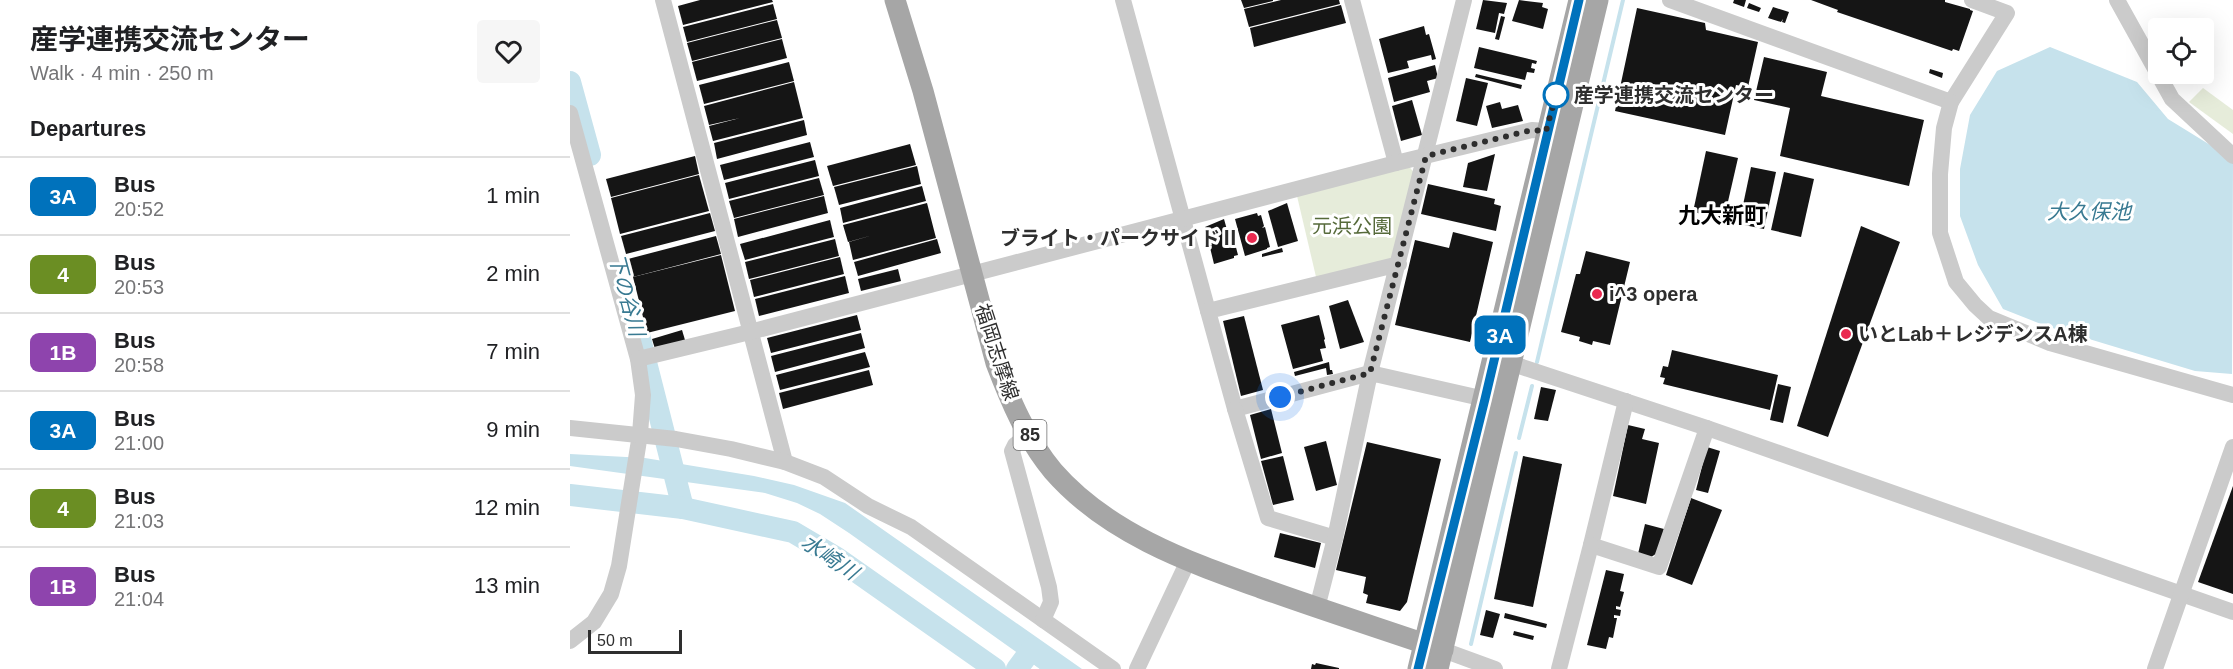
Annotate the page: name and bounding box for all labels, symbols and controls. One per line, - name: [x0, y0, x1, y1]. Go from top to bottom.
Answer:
- map controls: [2148, 18, 2214, 84]
- button: locate: [2148, 18, 2214, 84]
- button: heart: [477, 20, 540, 83]
- text: 産学連携交流センター: [30, 24, 310, 55]
- text: Walk · 4 min · 250 m: [30, 62, 214, 84]
- marker: 産学連携交流センター: [1543, 82, 1569, 108]
- place label: 産学連携交流センター: [1574, 84, 1774, 106]
- text: Departures: [30, 116, 146, 141]
- text: Bus: [114, 172, 156, 197]
- text: 1 min: [486, 183, 540, 208]
- text: 3A: [50, 185, 76, 208]
- text: 20:52: [114, 198, 164, 220]
- water label: 大久保池: [2047, 200, 2133, 223]
- district label: 九大新町: [1678, 203, 1766, 228]
- park label: 元浜公園: [1312, 215, 1392, 237]
- place label: ブライト・パークサイドⅡ: [1000, 227, 1240, 249]
- marker: ブライト・パークサイドⅡ: [1245, 231, 1259, 245]
- text: Bus: [114, 250, 156, 275]
- water label: 下の谷川: [605, 251, 649, 340]
- text: 2 min: [486, 261, 540, 286]
- text: 4: [57, 263, 69, 286]
- text: 20:53: [114, 276, 164, 298]
- place label: i^3 opera: [1609, 283, 1698, 305]
- marker: i^3 opera: [1590, 287, 1604, 301]
- street label: 福岡志摩線: [971, 301, 1023, 403]
- line badge: 3A: [1473, 316, 1527, 354]
- place label: いとLab＋レジデンスA棟: [1858, 323, 2088, 345]
- text: 3A: [1487, 324, 1513, 347]
- marker: いとLab＋レジデンスA棟: [1839, 327, 1853, 341]
- text: Bus: [114, 328, 156, 353]
- text: 7 min: [486, 339, 540, 364]
- text: 1B: [50, 341, 76, 364]
- text: 20:58: [114, 354, 164, 376]
- your location: [1265, 382, 1295, 412]
- text: Bus: [114, 406, 156, 431]
- text: 9 min: [486, 417, 540, 442]
- text: 3A: [50, 419, 76, 442]
- road number: 85: [1014, 420, 1046, 450]
- text: 21:00: [114, 432, 164, 454]
- text: Bus: [114, 484, 156, 509]
- text: 12 min: [474, 495, 540, 520]
- text: 4: [57, 497, 69, 520]
- text: 21:03: [114, 510, 164, 532]
- water label: 水崎川: [797, 530, 864, 585]
- text: Bus: [114, 562, 156, 587]
- text: 13 min: [474, 573, 540, 598]
- text: 1B: [50, 575, 76, 598]
- text: 21:04: [114, 588, 164, 610]
- scale bar: [588, 627, 682, 654]
- text: 50 m: [597, 632, 633, 649]

